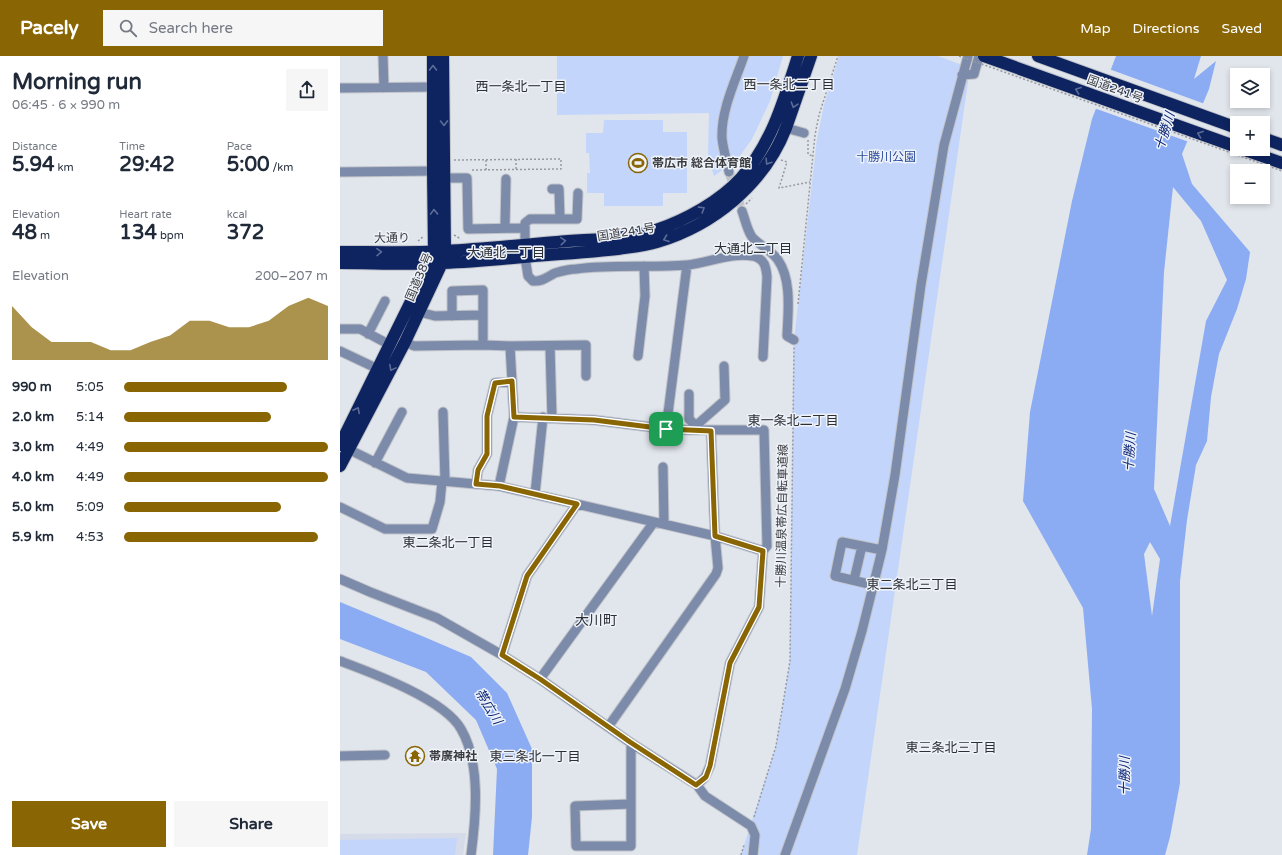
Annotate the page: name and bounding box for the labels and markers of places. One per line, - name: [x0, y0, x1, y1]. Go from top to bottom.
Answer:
- sports icon: 帯広市 総合体育館: [627, 152, 649, 174]
- place label: 帯広市 総合体育館: [652, 156, 751, 170]
- pin: [649, 412, 683, 446]
- temple icon: 帯廣神社: [404, 745, 426, 767]
- place label: 帯廣神社: [429, 749, 477, 763]

